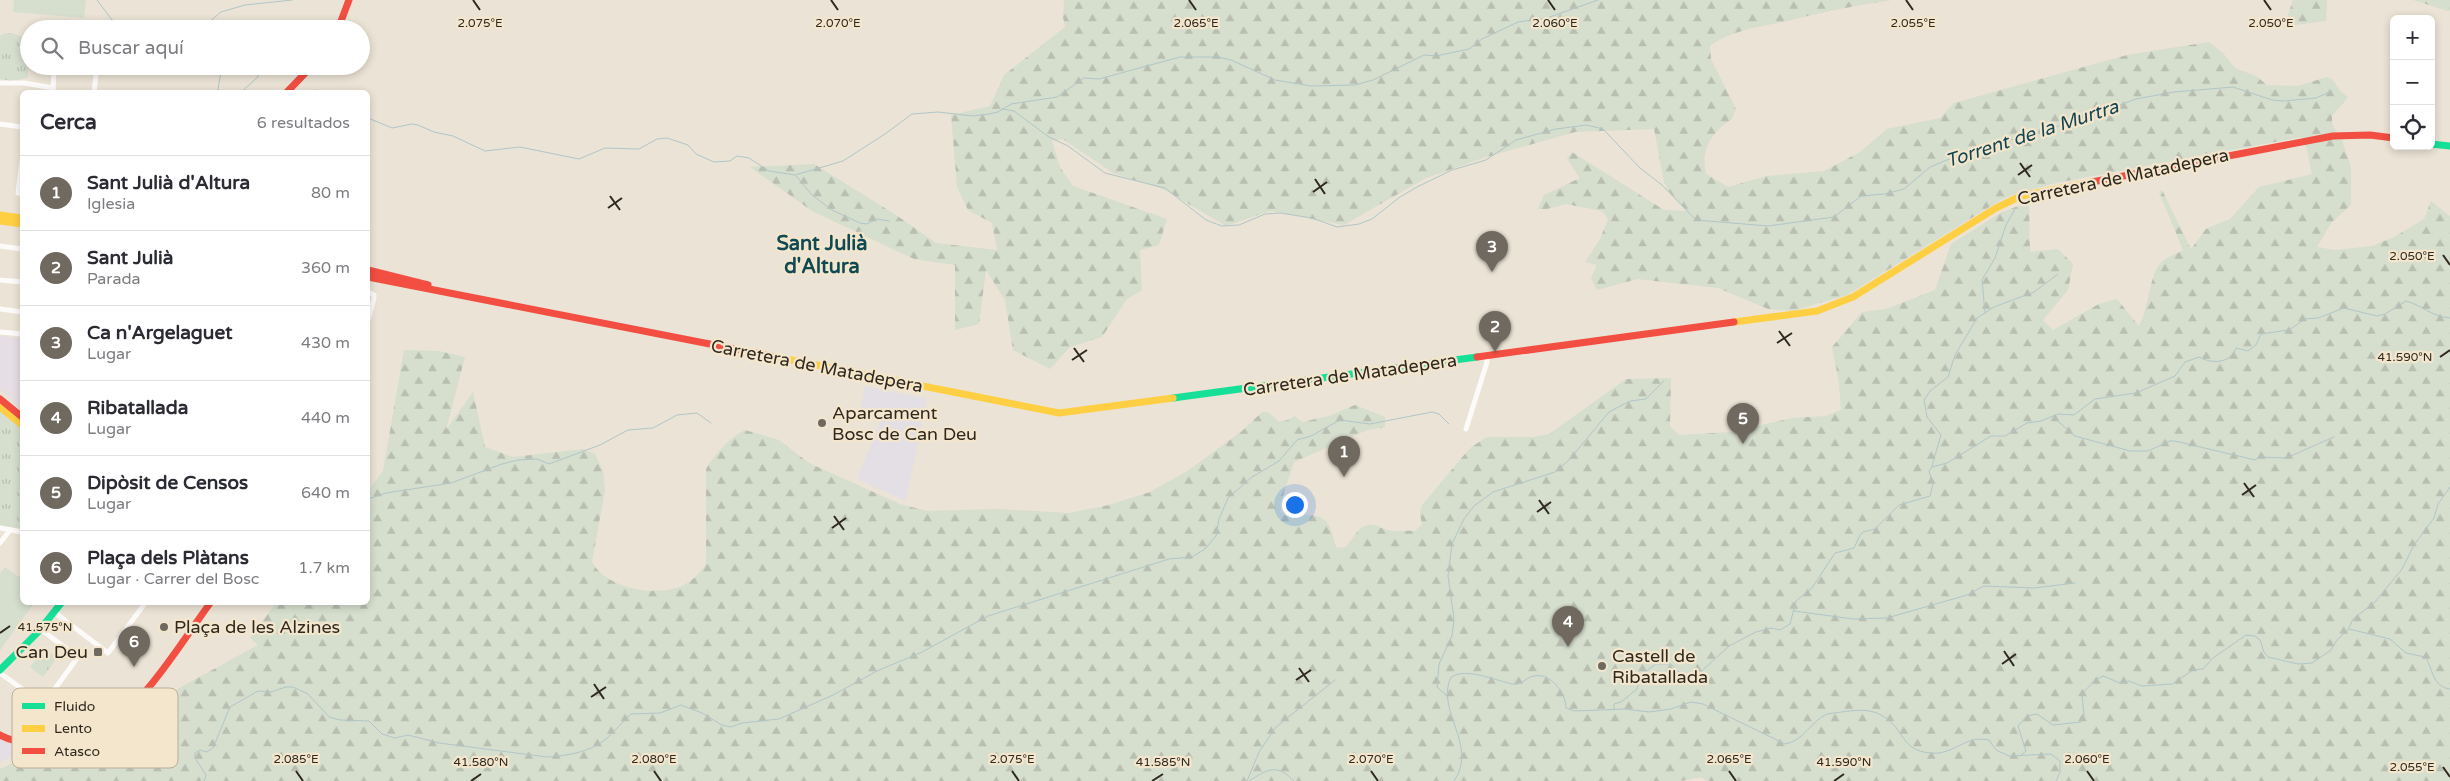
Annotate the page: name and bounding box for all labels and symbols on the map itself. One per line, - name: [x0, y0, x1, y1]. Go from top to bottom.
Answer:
- text: 2.075°E: [457, 16, 503, 30]
- text: 2.070°E: [815, 16, 861, 30]
- text: 2.065°E: [1173, 16, 1219, 30]
- text: 2.060°E: [1532, 16, 1578, 30]
- text: 2.055°E: [1890, 16, 1936, 30]
- text: 2.050°E: [2248, 16, 2294, 30]
- water label: Torrent de la Murtra: [1943, 95, 2123, 172]
- street label: Carretera de Matadepera: [2015, 144, 2231, 210]
- pin: 3: [1476, 231, 1508, 272]
- district label: Sant Julià d'Altura: [776, 232, 868, 279]
- text: 2.050°E: [2389, 249, 2435, 263]
- pin: 2: [1479, 311, 1511, 352]
- street label: Carretera de Matadepera: [709, 335, 925, 397]
- street label: Carretera de Matadepera: [1242, 349, 1458, 401]
- text: 41.590°N: [2378, 350, 2432, 364]
- place label: Aparcament Bosc de Can Deu: [832, 402, 977, 445]
- pin: 5: [1727, 403, 1759, 444]
- marker: Aparcament Bosc de Can Deu: [816, 417, 828, 429]
- pin: 1: [1328, 436, 1360, 477]
- your location: [1282, 492, 1308, 518]
- pin: 4: [1552, 606, 1584, 647]
- place label: Plaça de les Alzines: [174, 616, 340, 638]
- text: 41.575°N: [18, 620, 72, 634]
- marker: Plaça de les Alzines: [158, 621, 170, 633]
- pin: 6: [118, 626, 150, 667]
- place label: Can Deu: [15, 641, 88, 663]
- place label: Castell de Ribatallada: [1612, 645, 1708, 688]
- marker: Can Deu: [92, 646, 104, 658]
- marker: Castell de Ribatallada: [1596, 660, 1608, 672]
- legend: [12, 688, 178, 768]
- text: Fluido: [54, 698, 95, 715]
- text: Lento: [54, 720, 92, 737]
- text: Atasco: [54, 743, 100, 760]
- text: 2.085°E: [273, 752, 319, 766]
- text: 2.080°E: [631, 752, 677, 766]
- text: 2.075°E: [989, 752, 1035, 766]
- text: 2.070°E: [1348, 752, 1394, 766]
- text: 2.065°E: [1706, 752, 1752, 766]
- text: 2.060°E: [2064, 752, 2110, 766]
- text: 41.580°N: [454, 755, 508, 769]
- text: 41.585°N: [1136, 755, 1190, 769]
- text: 41.590°N: [1817, 755, 1871, 769]
- text: 2.055°E: [2389, 760, 2435, 774]

